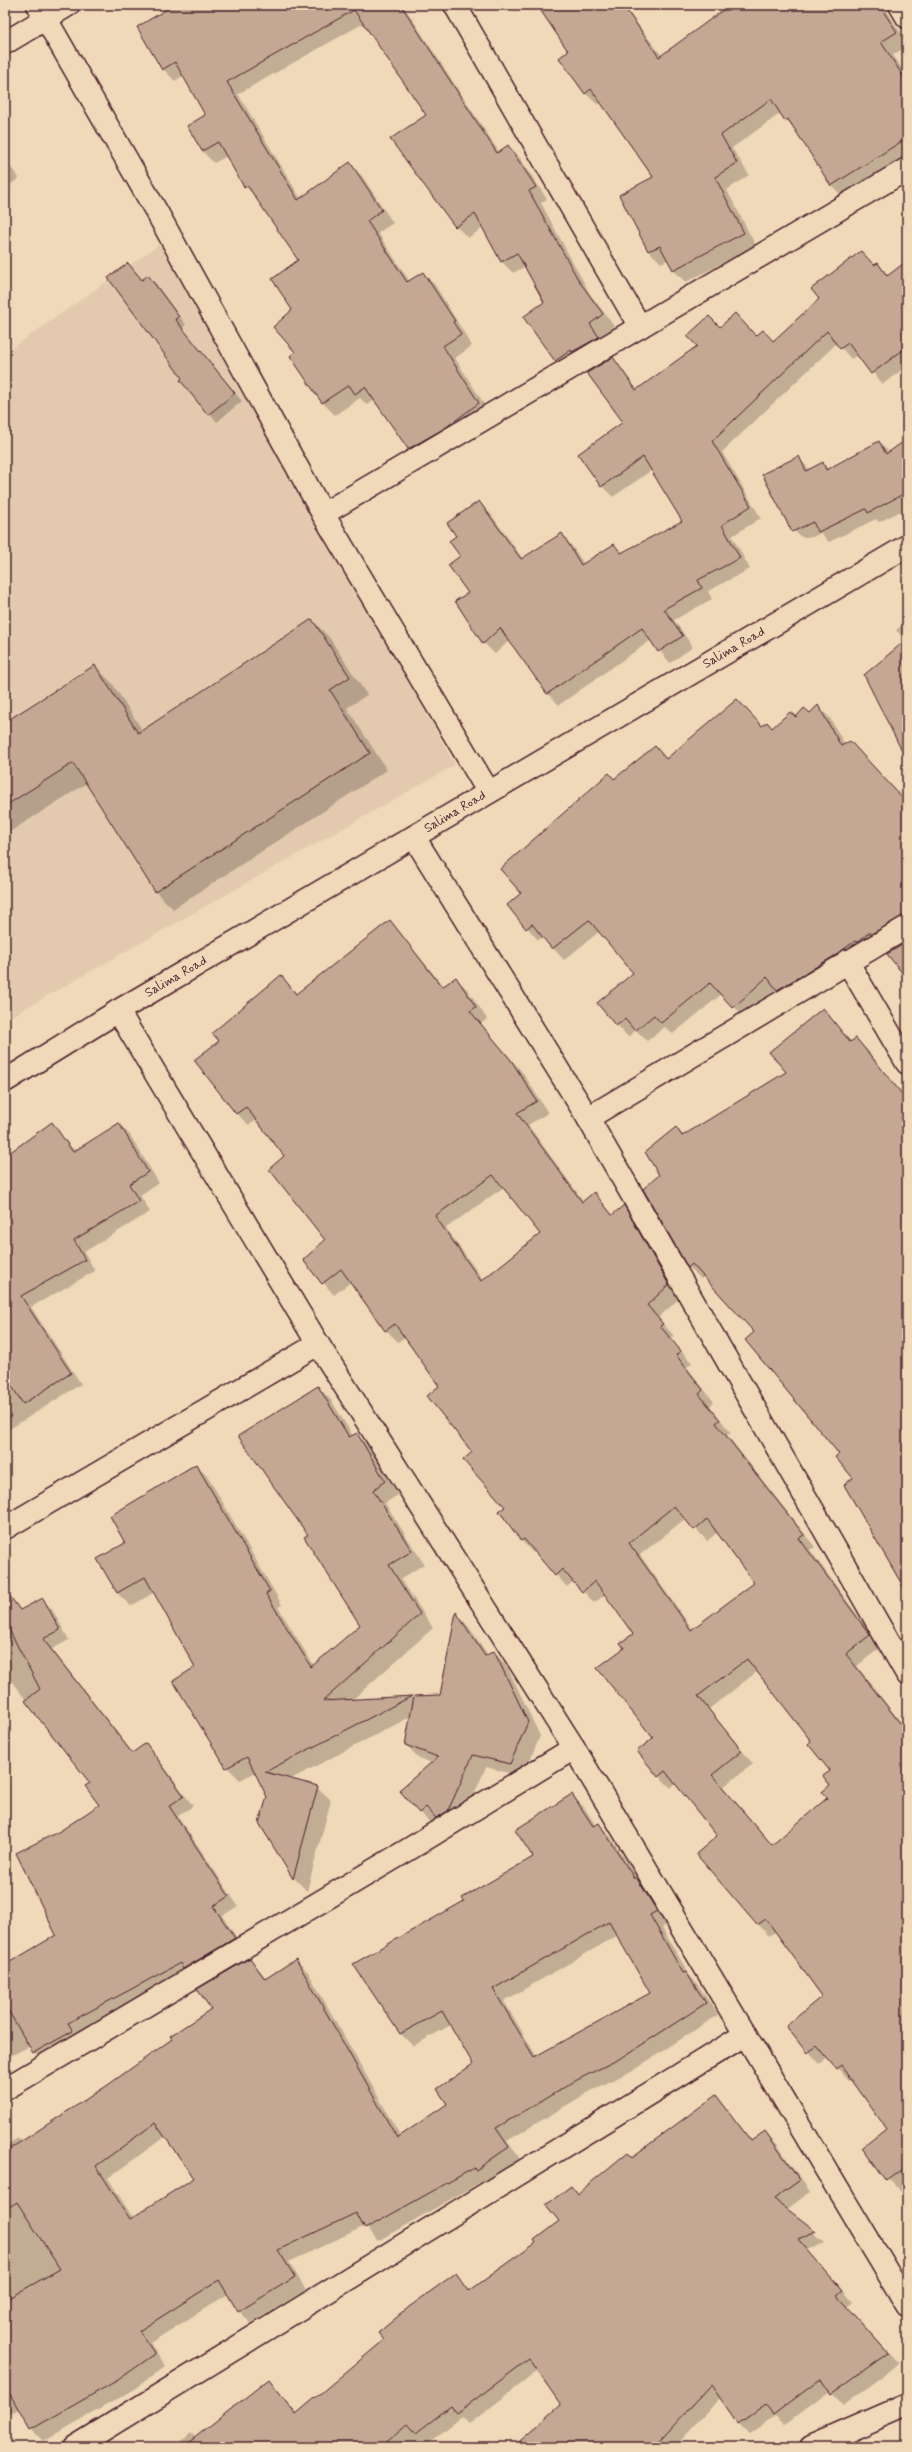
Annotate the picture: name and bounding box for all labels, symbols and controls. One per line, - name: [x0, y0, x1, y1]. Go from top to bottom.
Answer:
- street label: Salima Road: [700, 623, 768, 673]
- street label: Salima Road: [421, 787, 489, 837]
- street label: Salima Road: [142, 952, 210, 1002]

